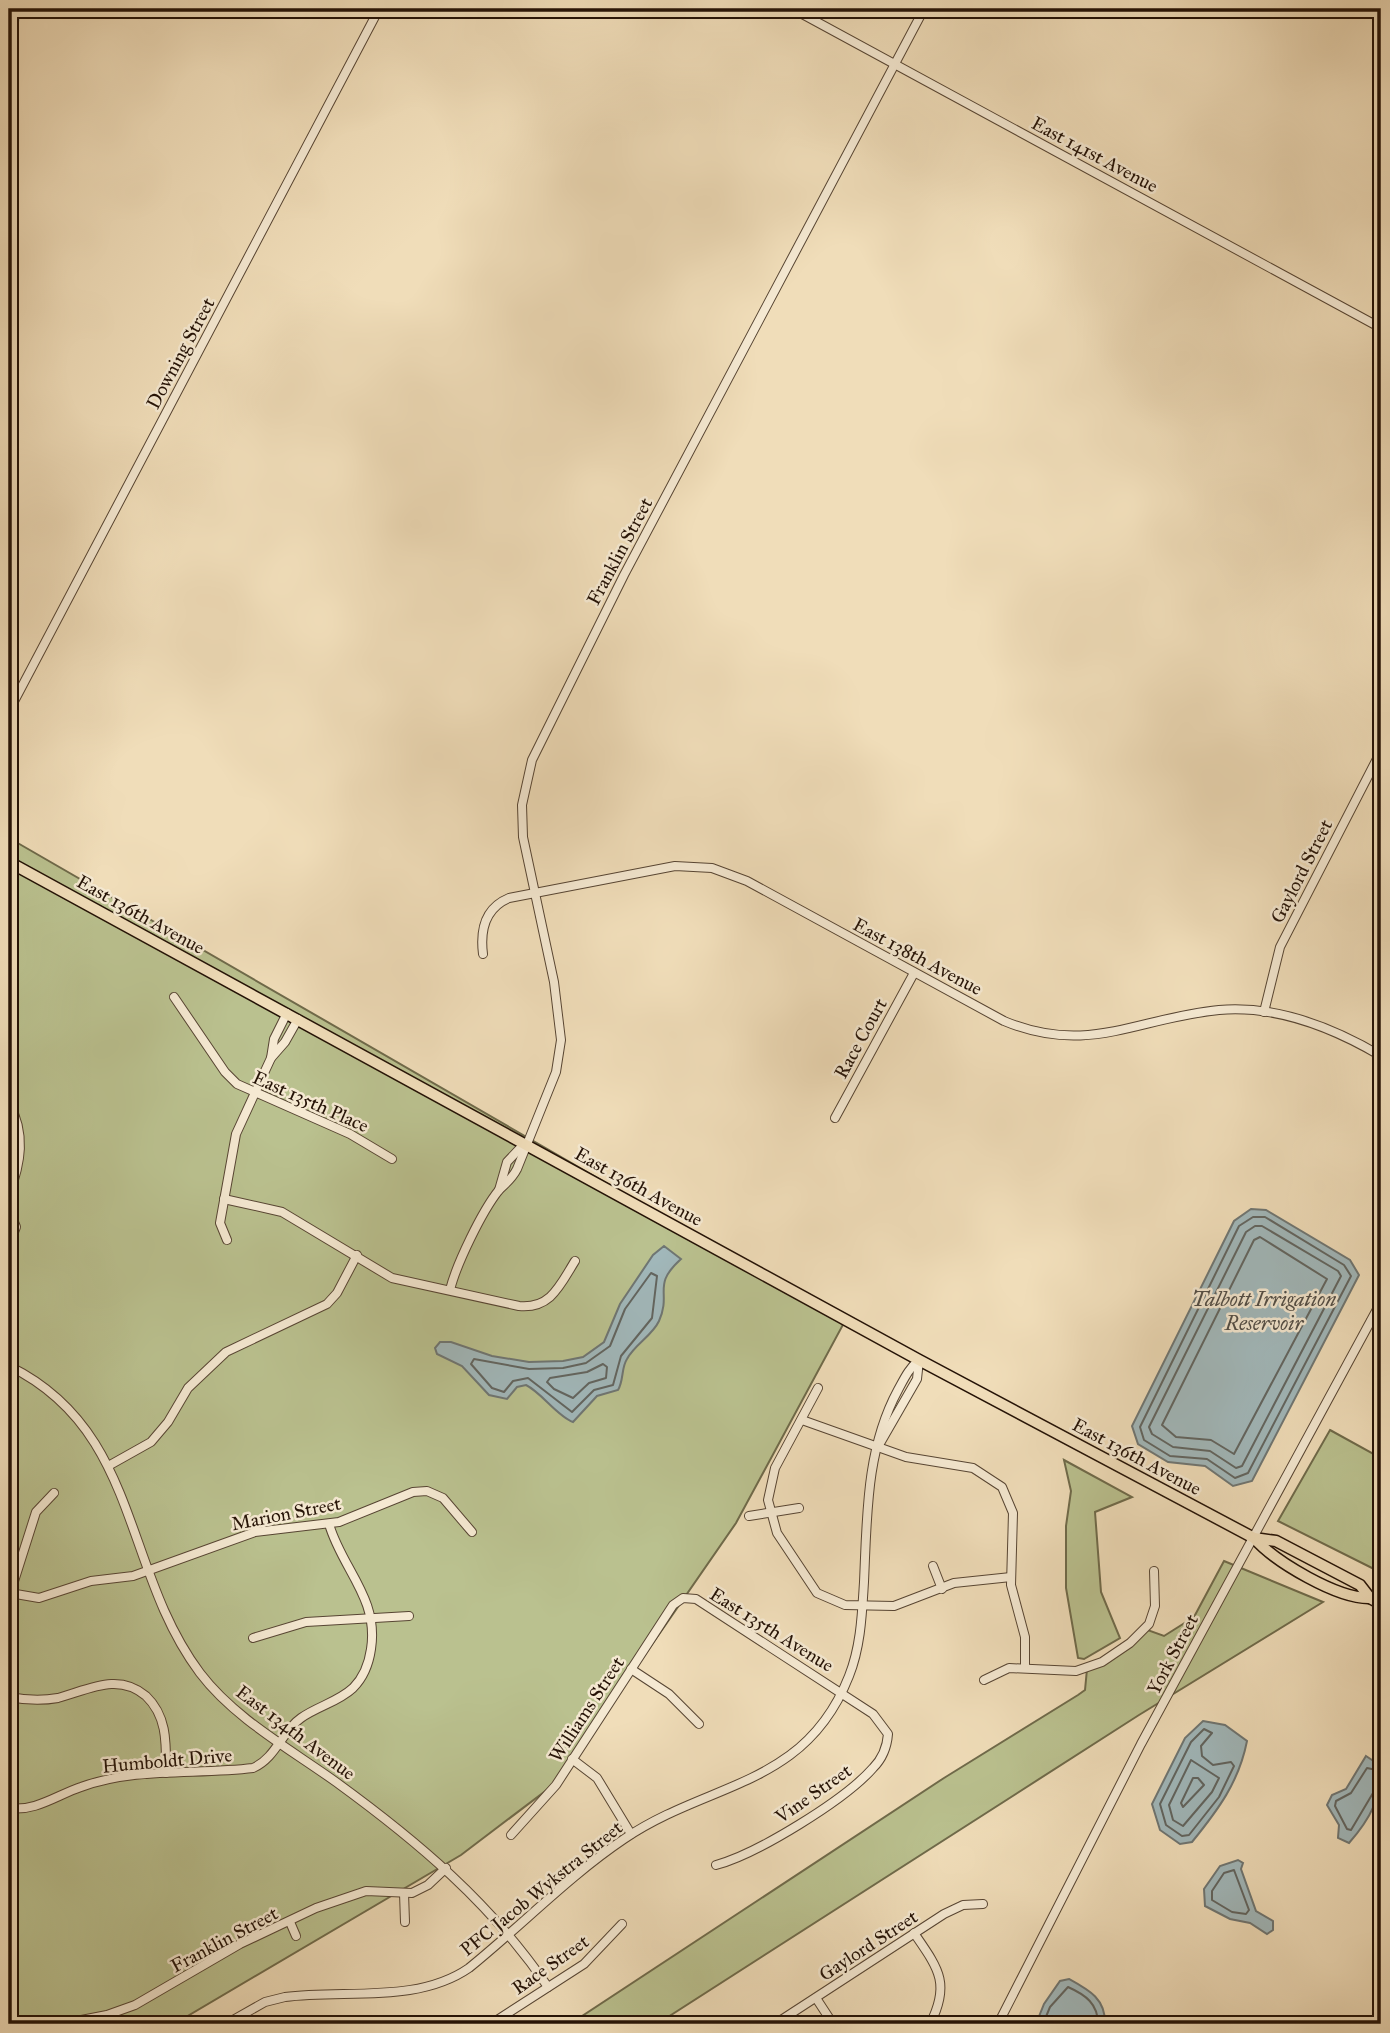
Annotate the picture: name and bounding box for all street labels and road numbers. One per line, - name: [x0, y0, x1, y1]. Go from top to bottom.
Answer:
- street label: East 141st Avenue: [1028, 111, 1162, 197]
- street label: Downing Street: [141, 293, 220, 413]
- street label: Franklin Street: [582, 493, 657, 609]
- street label: Gaylord Street: [1266, 815, 1337, 927]
- street label: East 136th Avenue: [73, 870, 209, 959]
- street label: East 138th Avenue: [849, 913, 986, 1000]
- street label: Race Court: [829, 994, 892, 1082]
- street label: East 135th Place: [249, 1066, 372, 1137]
- street label: East 136th Avenue: [571, 1142, 707, 1231]
- street label: East 136th Avenue: [1068, 1413, 1205, 1500]
- street label: Marion Street: [229, 1492, 343, 1535]
- street label: East 135th Avenue: [706, 1582, 838, 1677]
- street label: York Street: [1142, 1610, 1203, 1698]
- street label: Williams Street: [544, 1652, 629, 1766]
- street label: East 134th Avenue: [231, 1680, 360, 1785]
- street label: Humboldt Drive: [101, 1743, 233, 1778]
- street label: Vine Street: [770, 1759, 856, 1829]
- street label: PFC Jacob Wykstra Street: [456, 1816, 628, 1962]
- street label: Franklin Street: [167, 1901, 282, 1977]
- street label: Gaylord Street: [815, 1905, 922, 1986]
- street label: Race Street: [507, 1929, 593, 1999]

